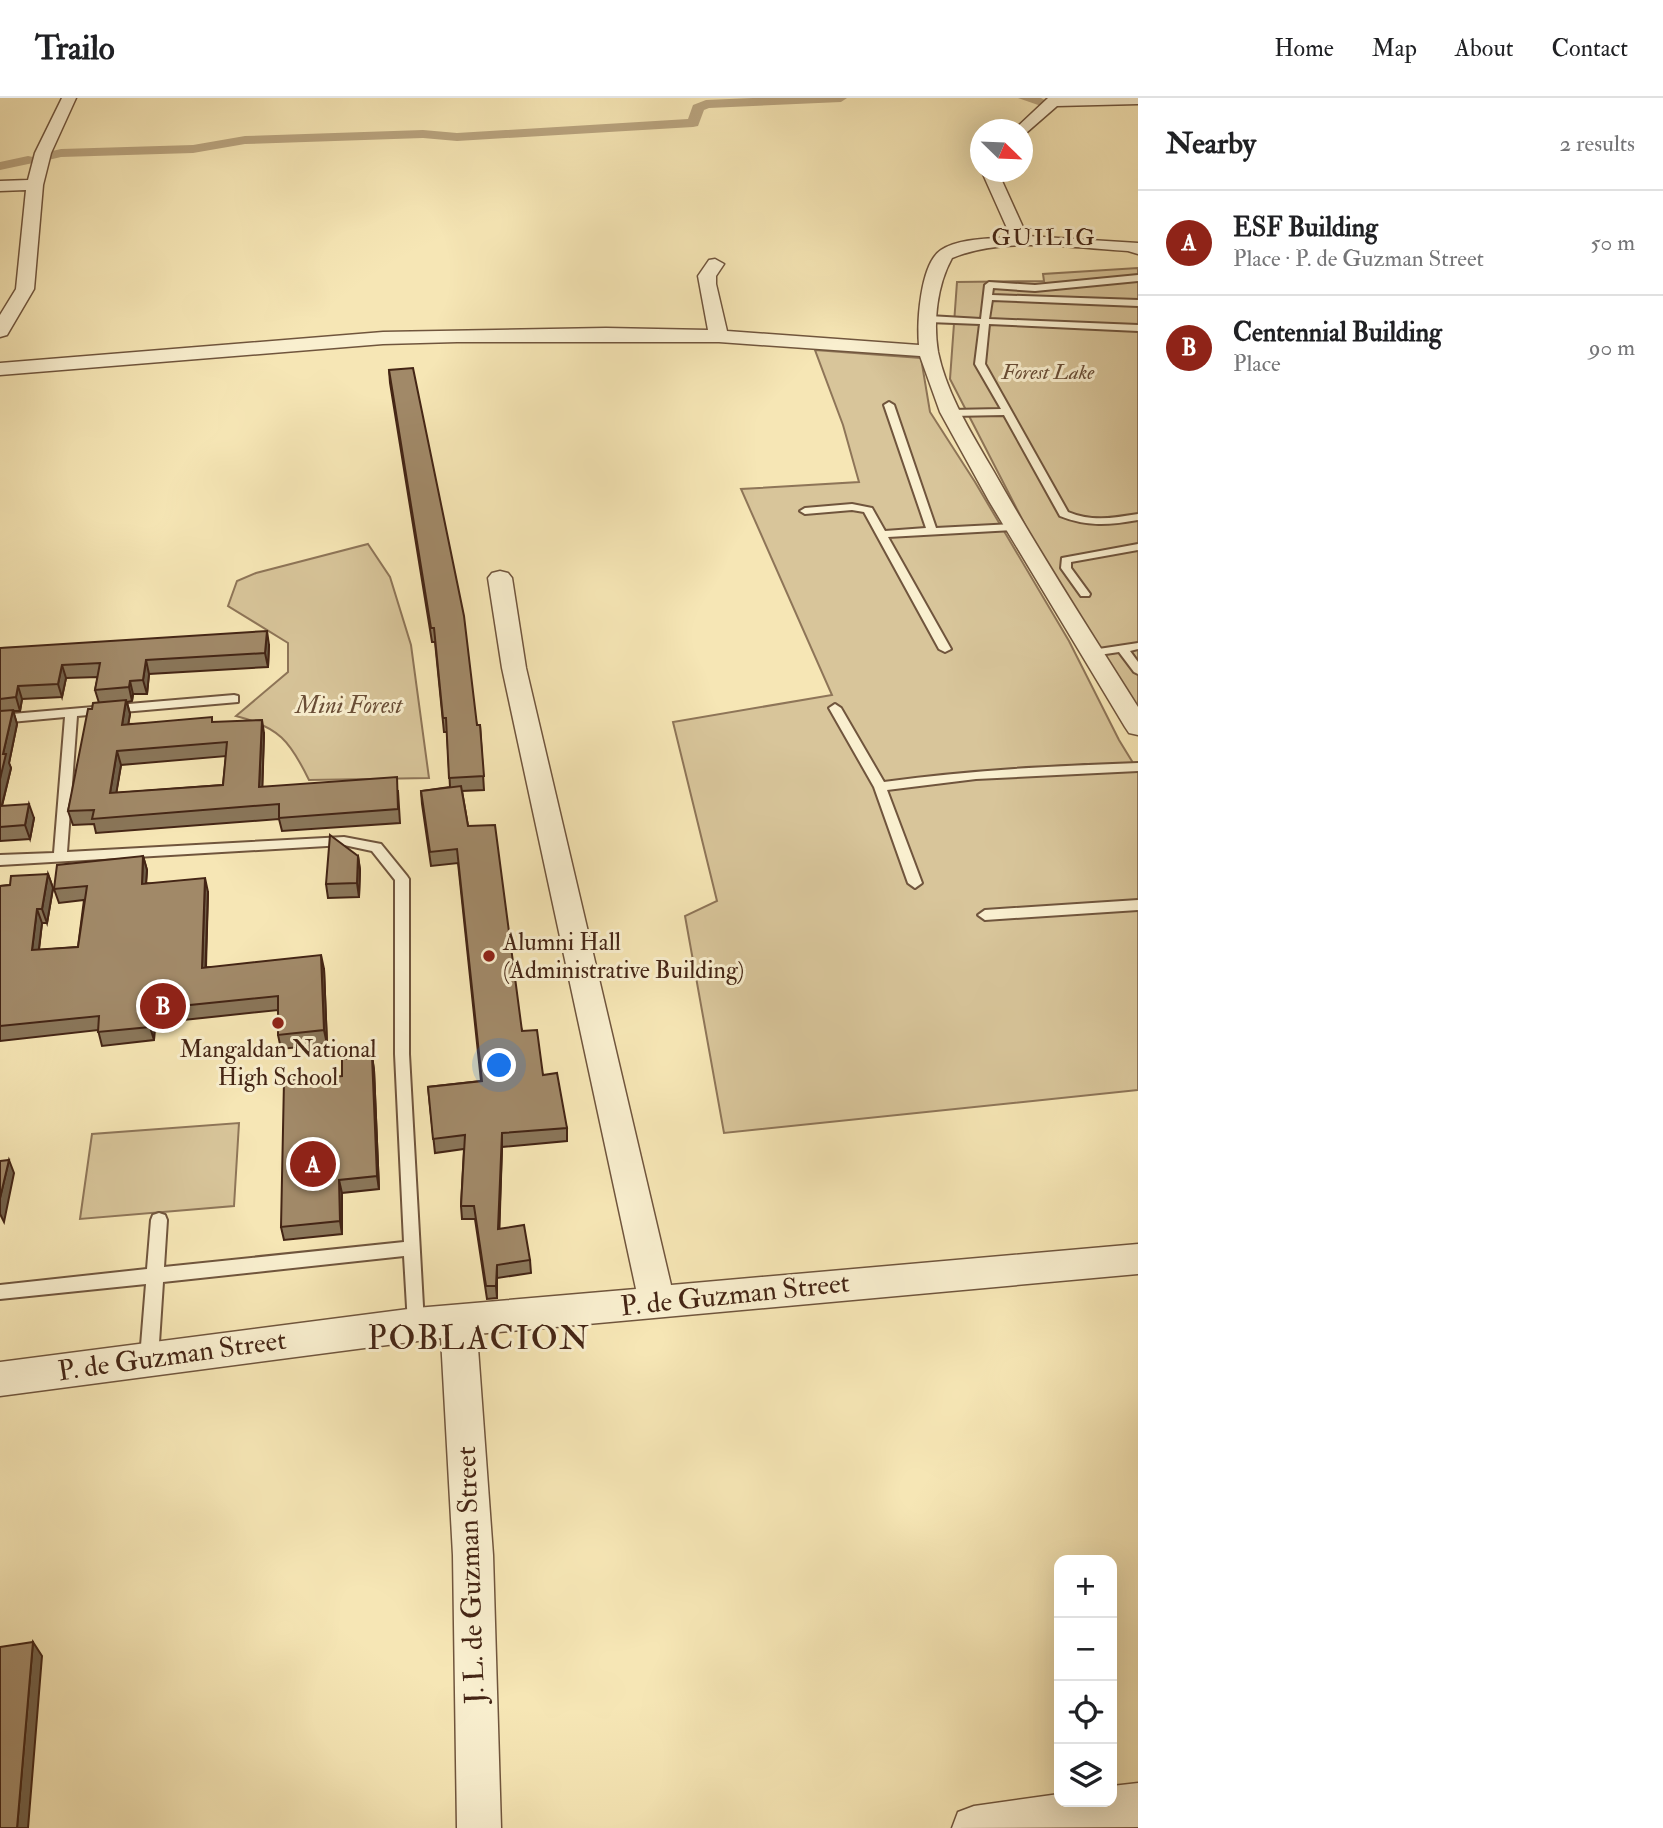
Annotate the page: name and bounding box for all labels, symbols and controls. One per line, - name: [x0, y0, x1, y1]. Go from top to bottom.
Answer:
- text: Trailo: [35, 28, 115, 69]
- text: Home: [1274, 33, 1334, 64]
- text: Map: [1372, 33, 1417, 64]
- text: About: [1455, 33, 1514, 64]
- text: Contact: [1552, 33, 1628, 64]
- north arrow: [970, 119, 1033, 182]
- text: Nearby: [1166, 125, 1256, 162]
- text: 2 results: [1560, 129, 1635, 158]
- text: ESF Building: [1233, 212, 1378, 244]
- district label: GUILIG: [991, 223, 1097, 252]
- text: A: [1182, 228, 1196, 257]
- text: 50 m: [1591, 228, 1635, 257]
- text: Place · P. de Guzman Street: [1233, 244, 1484, 273]
- text: Centennial Building: [1233, 317, 1442, 349]
- text: B: [1181, 333, 1197, 362]
- text: 90 m: [1589, 333, 1635, 362]
- text: Place: [1233, 349, 1281, 378]
- park label: Forest Lake: [1001, 359, 1095, 386]
- park label: Mini Forest: [294, 690, 403, 721]
- place label: Alumni Hall (Administrative Building): [502, 927, 744, 986]
- marker: Alumni Hall (Administrative Building): [481, 948, 497, 964]
- pin: B: [140, 980, 186, 1032]
- marker: Mangaldan National High School: [270, 1015, 286, 1031]
- place label: Mangaldan National High School: [180, 1034, 376, 1093]
- your location: [482, 1048, 516, 1082]
- pin: A: [290, 1138, 336, 1190]
- street label: P. de Guzman Street: [619, 1266, 851, 1324]
- district label: POBLACION: [367, 1318, 591, 1359]
- street label: P. de Guzman Street: [56, 1323, 288, 1389]
- street label: J. L. de Guzman Street: [449, 1446, 493, 1705]
- map controls: [1054, 1555, 1117, 1807]
- button: +: [1054, 1555, 1117, 1618]
- button: −: [1054, 1618, 1117, 1681]
- button: locate: [1054, 1681, 1117, 1744]
- button: layers: [1054, 1744, 1117, 1807]

